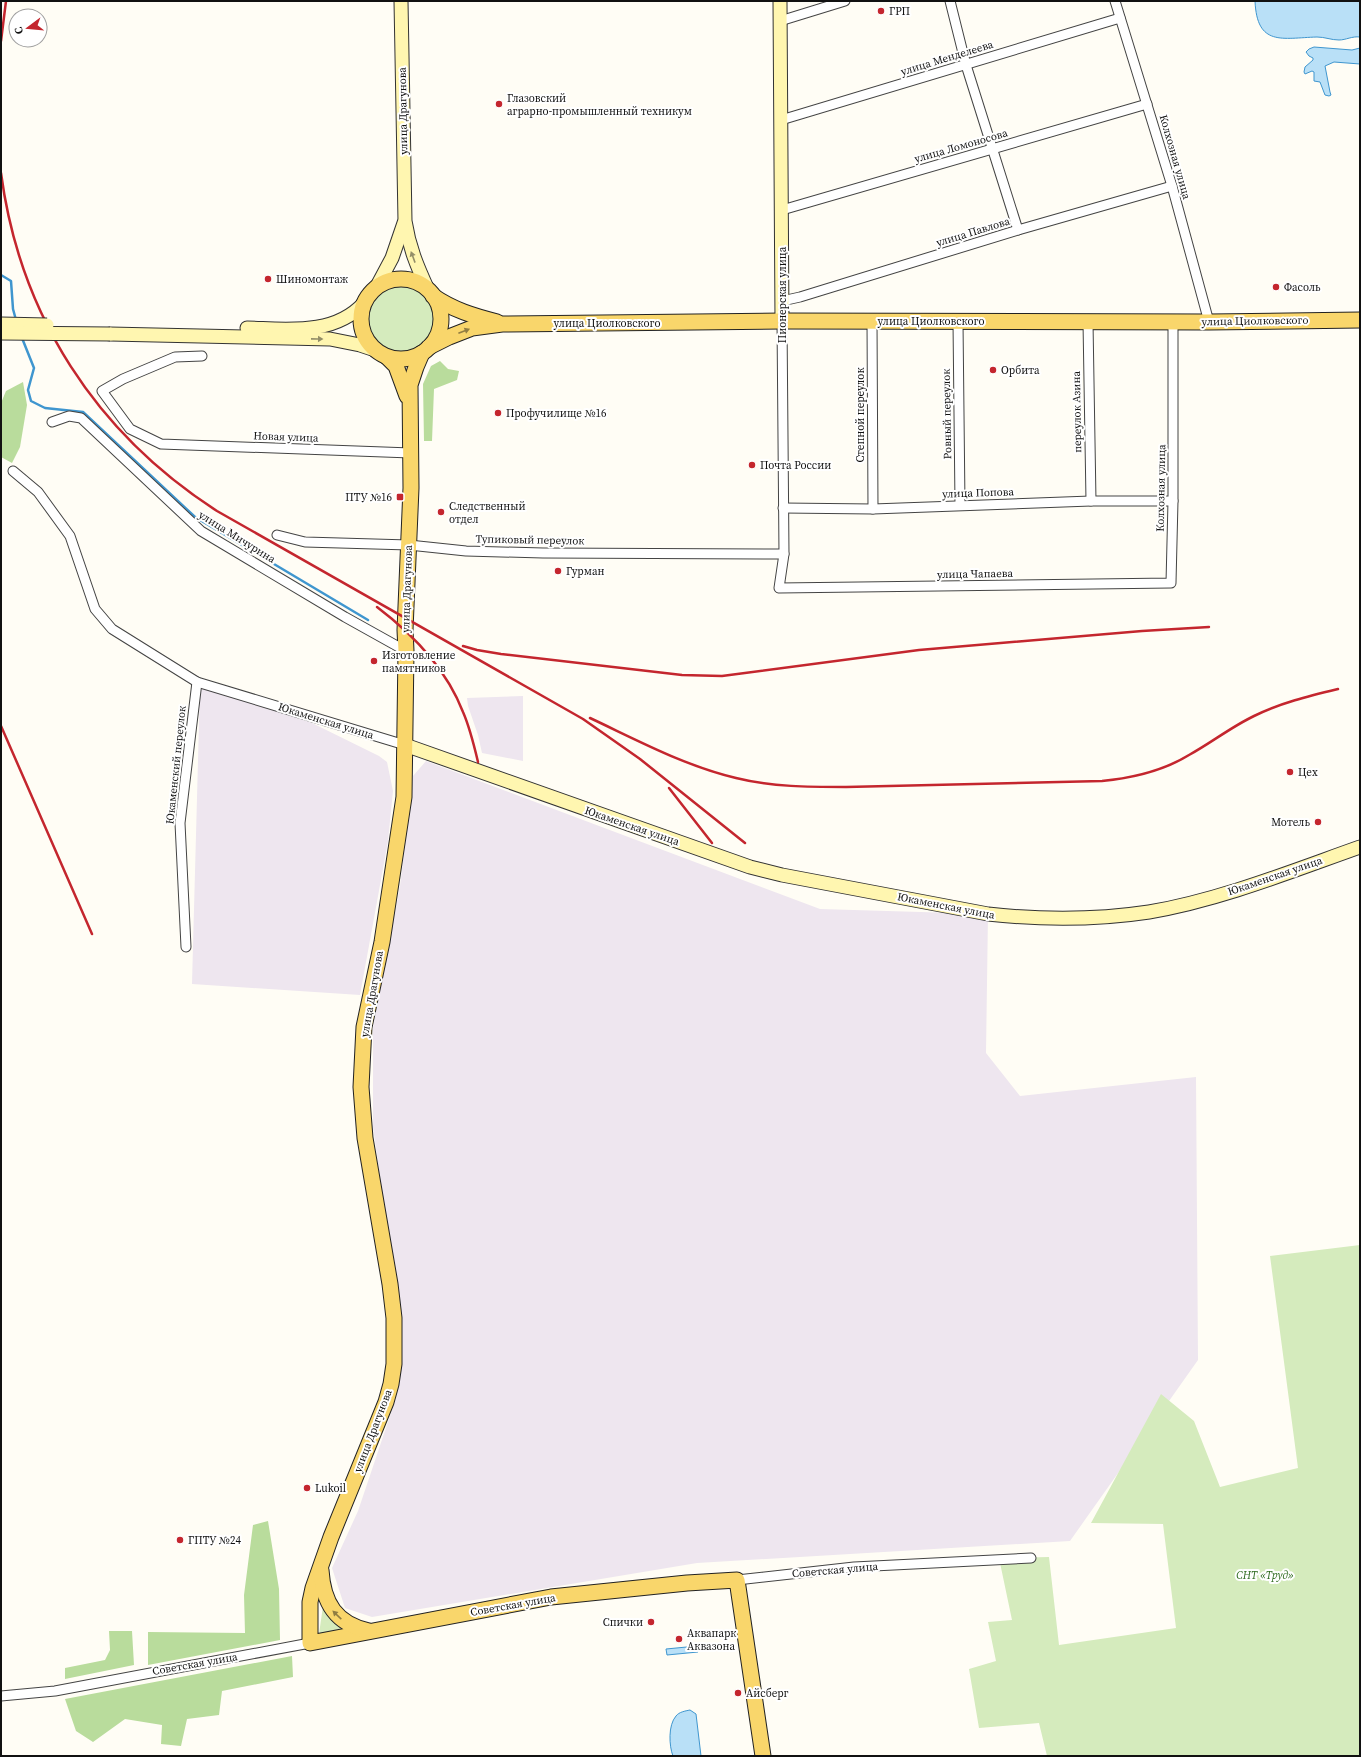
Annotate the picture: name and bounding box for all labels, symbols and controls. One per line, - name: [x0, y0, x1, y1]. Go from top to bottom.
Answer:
- place label: ГРП: [889, 4, 911, 19]
- marker: ГРП: [876, 6, 886, 16]
- north arrow: [8, 8, 48, 48]
- text: С: [11, 25, 27, 36]
- street label: улица Менделеева: [899, 37, 995, 79]
- street label: улица Драгунова: [395, 67, 411, 155]
- place label: Глазовский аграрно-промышленный техникум: [507, 91, 692, 119]
- marker: Глазовский аграрно-промышленный техникум: [494, 99, 504, 109]
- street label: Колхозная улица: [1156, 113, 1194, 201]
- street label: улица Ломоносова: [912, 125, 1010, 167]
- street label: улица Павлова: [934, 214, 1012, 250]
- street label: Пионерская улица: [775, 246, 790, 343]
- one-way arrow: [410, 250, 416, 262]
- place label: Шиномонтаж: [276, 272, 349, 287]
- marker: Шиномонтаж: [263, 274, 273, 284]
- place label: Фасоль: [1284, 280, 1321, 295]
- marker: Фасоль: [1271, 282, 1281, 292]
- street label: улица Циолковского: [1201, 313, 1309, 329]
- street label: улица Циолковского: [878, 314, 984, 329]
- street label: улица Циолковского: [554, 316, 660, 331]
- one-way arrow: [459, 328, 471, 334]
- one-way arrow: [311, 335, 323, 342]
- place label: Орбита: [1001, 363, 1040, 378]
- marker: Орбита: [988, 365, 998, 375]
- street label: Степной переулок: [853, 368, 868, 462]
- street label: Ровный переулок: [939, 369, 955, 459]
- street label: переулок Азина: [1069, 371, 1085, 453]
- place label: Профучилище №16: [506, 406, 607, 421]
- marker: Профучилище №16: [493, 408, 503, 418]
- street label: Новая улица: [253, 428, 319, 446]
- street label: Колхозная улица: [1153, 444, 1169, 532]
- place label: Почта России: [760, 458, 831, 473]
- marker: Почта России: [747, 460, 757, 470]
- street label: улица Попова: [942, 484, 1015, 502]
- place label: ПТУ №16: [345, 490, 392, 505]
- marker: ПТУ №16: [395, 492, 405, 502]
- place label: Следственный отдел: [449, 499, 526, 527]
- street label: улица Мичурина: [196, 507, 279, 567]
- marker: Следственный отдел: [436, 507, 446, 517]
- street label: Тупиковый переулок: [475, 532, 585, 548]
- street label: улица Драгунова: [398, 544, 416, 633]
- place label: Гурман: [566, 564, 604, 579]
- marker: Гурман: [553, 566, 563, 576]
- street label: улица Чапаева: [937, 566, 1013, 582]
- place label: Изготовление памятников: [382, 648, 456, 676]
- marker: Изготовление памятников: [369, 656, 379, 666]
- street label: Юкаменская улица: [276, 699, 376, 743]
- street label: Юкаменский переулок: [162, 705, 190, 825]
- place label: Цех: [1298, 765, 1318, 780]
- marker: Цех: [1285, 767, 1295, 777]
- street label: Юкаменская улица: [583, 803, 682, 849]
- place label: Мотель: [1271, 815, 1310, 830]
- marker: Мотель: [1313, 817, 1323, 827]
- street label: Юкаменская улица: [1226, 853, 1325, 899]
- street label: Юкаменская улица: [896, 889, 997, 923]
- street label: улица Драгунова: [357, 949, 387, 1039]
- street label: улица Драгунова: [350, 1387, 396, 1475]
- place label: Lukoil: [315, 1481, 346, 1496]
- marker: Lukoil: [302, 1483, 312, 1493]
- place label: ГПТУ №24: [188, 1533, 241, 1548]
- marker: ГПТУ №24: [175, 1535, 185, 1545]
- street label: Советская улица: [791, 1559, 879, 1581]
- park label: СНТ «Труд»: [1236, 1568, 1294, 1583]
- street label: Советская улица: [469, 1590, 557, 1620]
- one-way arrow: [332, 1610, 342, 1620]
- place label: Спички: [603, 1615, 643, 1630]
- marker: Спички: [646, 1617, 656, 1627]
- place label: Аквапарк Аквазона: [687, 1626, 736, 1654]
- marker: Аквапарк Аквазона: [674, 1634, 684, 1644]
- street label: Советская улица: [151, 1649, 239, 1679]
- place label: Айсберг: [746, 1686, 789, 1701]
- marker: Айсберг: [733, 1688, 743, 1698]

